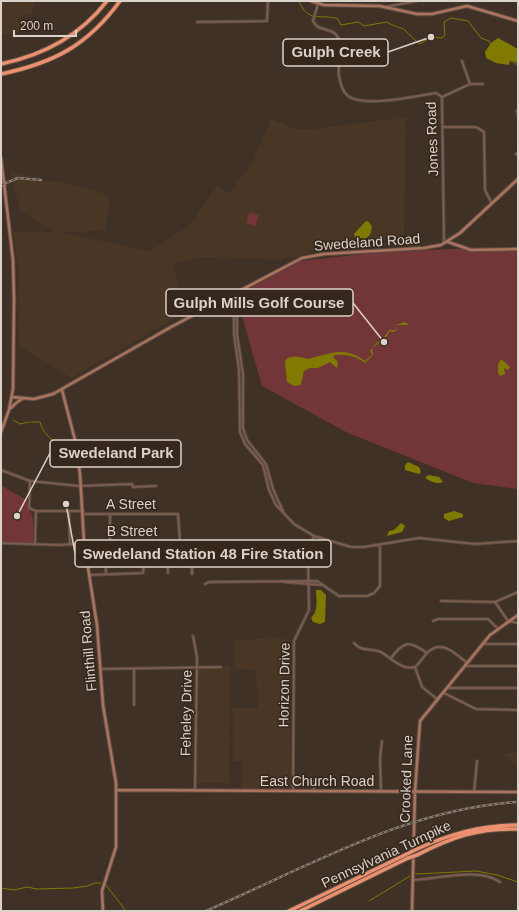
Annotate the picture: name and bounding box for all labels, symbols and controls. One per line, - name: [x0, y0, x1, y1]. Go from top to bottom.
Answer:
- scale bar: [14, 12, 76, 38]
- text: 200 m: [20, 19, 53, 33]
- callout: Gulph Creek: [283, 39, 388, 66]
- text: Gulph Creek: [291, 43, 381, 60]
- street label: Jones Road: [423, 101, 441, 177]
- street label: Swedeland Road: [313, 230, 421, 254]
- callout: Gulph Mills Golf Course: [166, 289, 353, 316]
- text: Gulph Mills Golf Course: [174, 294, 344, 311]
- callout: Swedeland Park: [50, 440, 181, 467]
- text: Swedeland Park: [58, 444, 174, 461]
- street label: A Street: [106, 496, 156, 512]
- street label: B Street: [107, 523, 157, 539]
- callout: Swedeland Station 48 Fire Station: [75, 540, 331, 567]
- text: Swedeland Station 48 Fire Station: [83, 545, 323, 562]
- street label: Flinthill Road: [77, 610, 99, 692]
- street label: Horizon Drive: [275, 642, 293, 728]
- street label: Feheley Drive: [177, 669, 195, 756]
- street label: Crooked Lane: [396, 735, 416, 823]
- street label: East Church Road: [260, 773, 374, 789]
- street label: Pennsylvania Turnpike: [319, 817, 453, 891]

